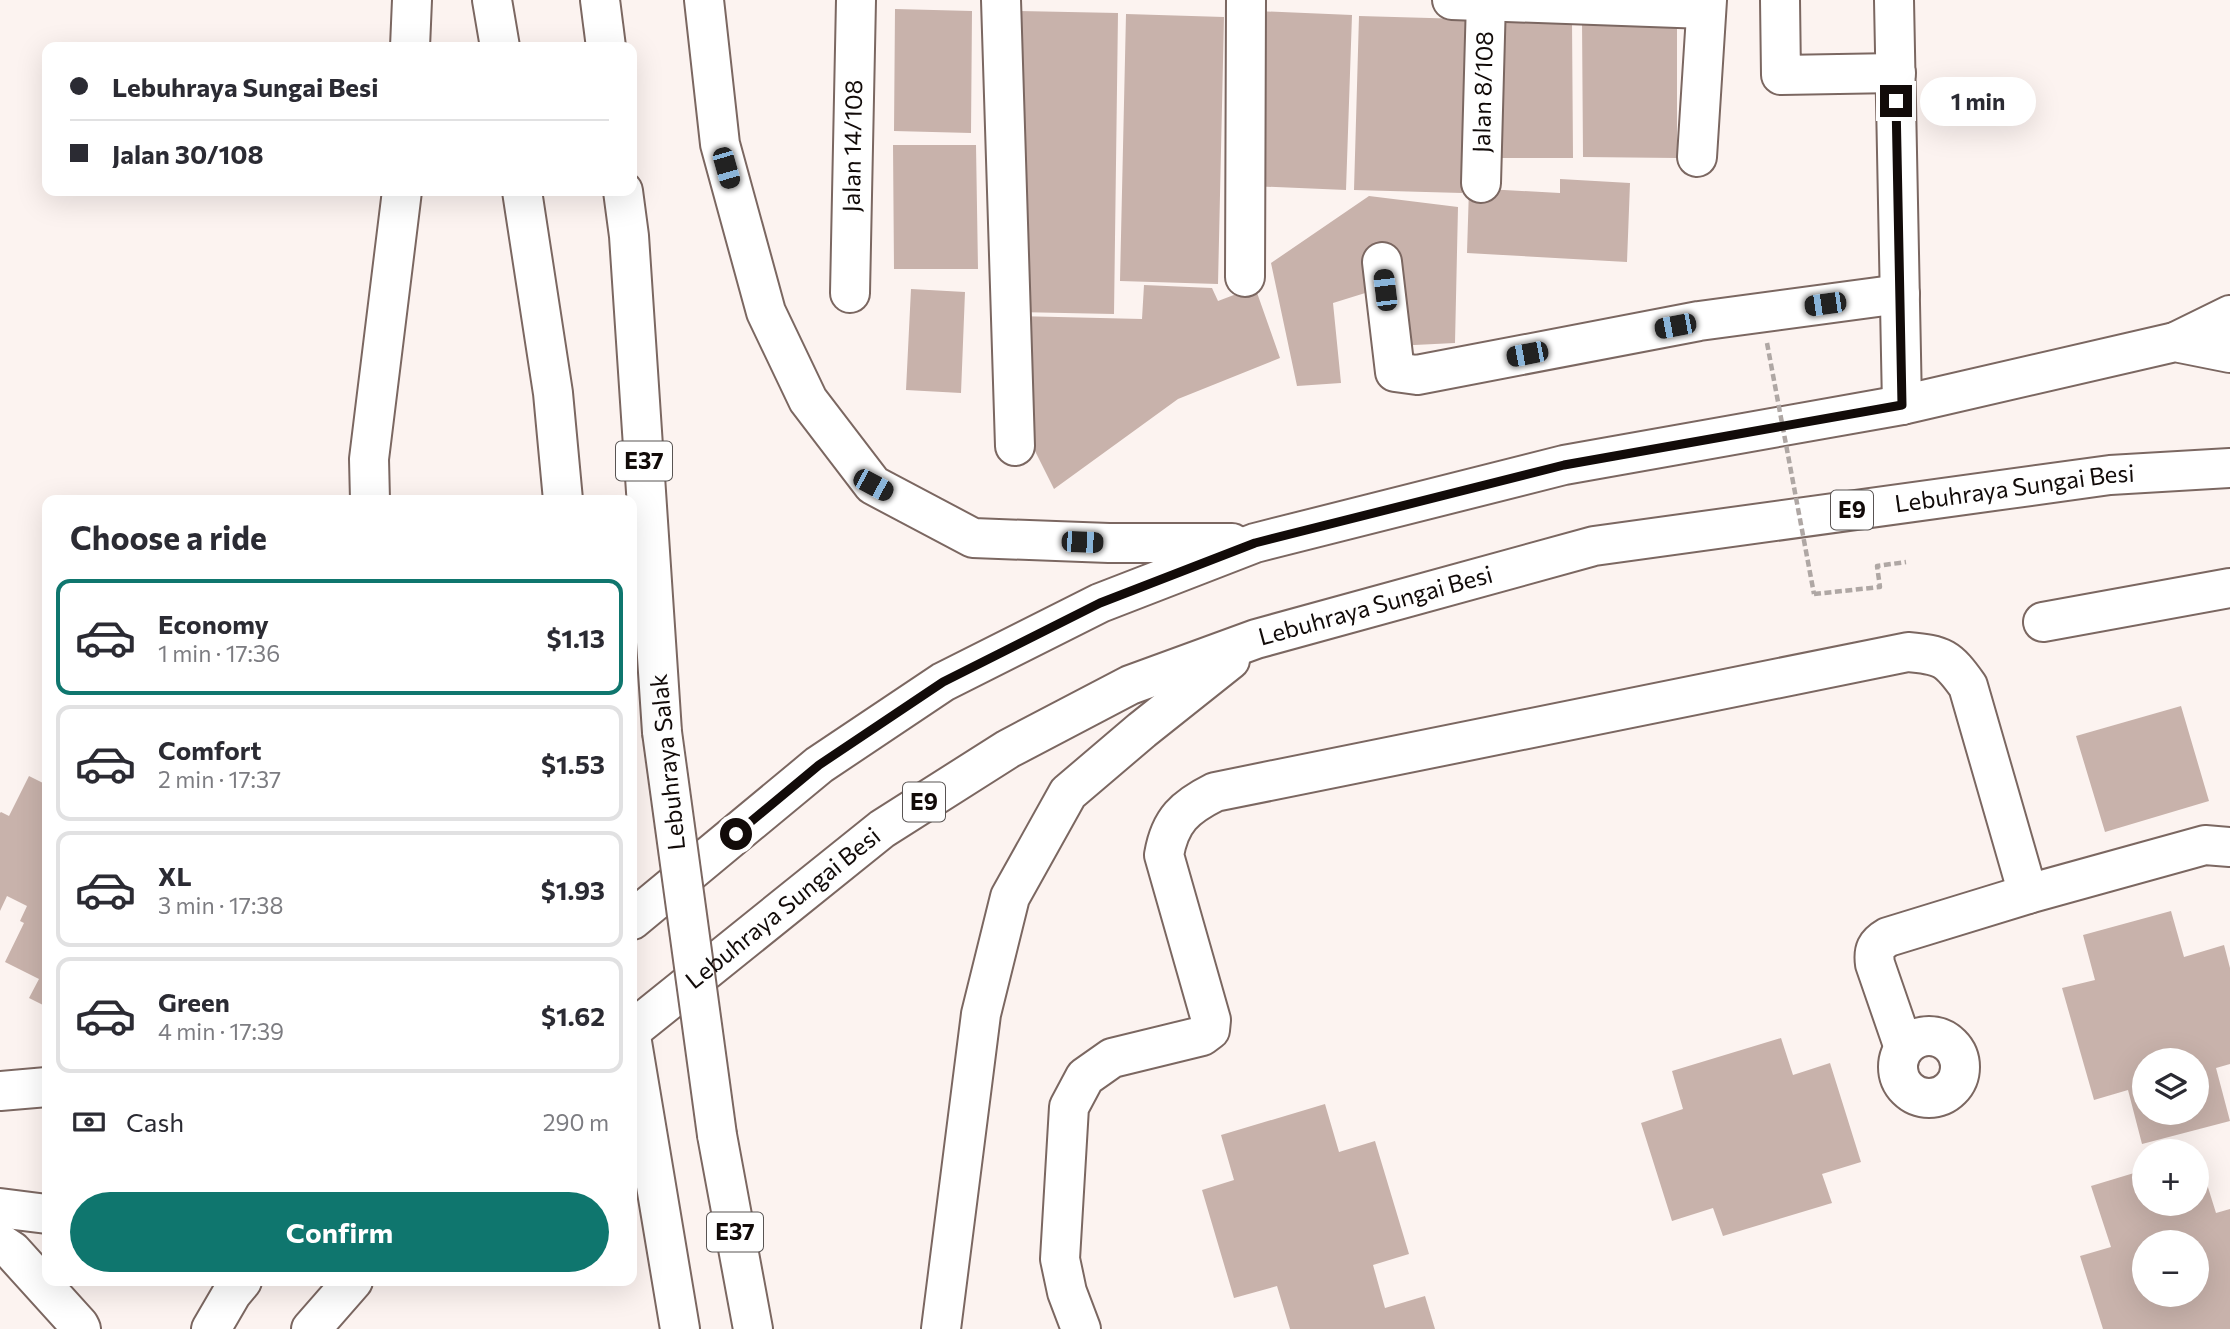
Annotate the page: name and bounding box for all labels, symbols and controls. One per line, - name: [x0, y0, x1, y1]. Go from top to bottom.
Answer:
- street label: Jalan 8/108: [1466, 31, 1498, 153]
- text: Lebuhraya Sungai Besi: [112, 71, 378, 102]
- callout: 1 min: [1920, 76, 2036, 126]
- street label: Jalan 14/108: [836, 79, 867, 213]
- route end: [1880, 85, 1912, 117]
- text: 1 min: [1951, 87, 2005, 115]
- text: Jalan 30/108: [112, 138, 264, 169]
- car: [711, 145, 742, 191]
- car: [1373, 268, 1398, 312]
- car: [1803, 291, 1848, 317]
- car: [1653, 312, 1698, 340]
- car: [1505, 340, 1550, 368]
- road number: E37: [616, 442, 672, 481]
- street label: Lebuhraya Sungai Besi: [1893, 458, 2135, 517]
- car: [850, 466, 897, 504]
- road number: E9: [1831, 490, 1873, 530]
- text: Choose a ride: [70, 517, 267, 557]
- car: [1061, 531, 1104, 553]
- street label: Lebuhraya Sungai Besi: [1255, 559, 1495, 651]
- icon: car: [74, 606, 137, 669]
- text: Economy: [158, 608, 269, 639]
- text: $1.13: [546, 622, 605, 653]
- text: 1 min · 17:36: [158, 639, 280, 667]
- street label: Lebuhraya Salak: [643, 673, 690, 852]
- icon: car: [74, 732, 137, 795]
- text: Comfort: [158, 734, 261, 765]
- text: $1.53: [541, 748, 605, 779]
- text: 2 min · 17:37: [158, 765, 281, 793]
- road number: E9: [903, 782, 945, 822]
- route start: [720, 818, 752, 850]
- street label: Lebuhraya Sungai Besi: [679, 820, 885, 994]
- icon: car: [74, 858, 137, 921]
- text: XL: [158, 860, 192, 891]
- text: $1.93: [541, 874, 605, 905]
- text: 3 min · 17:38: [158, 891, 283, 919]
- icon: car: [74, 984, 137, 1047]
- text: Green: [158, 986, 230, 1017]
- text: $1.62: [541, 1000, 605, 1031]
- text: 4 min · 17:39: [158, 1017, 284, 1045]
- map controls: [2132, 1048, 2209, 1307]
- button: layers: [2132, 1048, 2209, 1125]
- icon: cash: [70, 1103, 108, 1141]
- text: Cash: [126, 1106, 184, 1137]
- text: 290 m: [543, 1108, 609, 1136]
- button: +: [2132, 1139, 2209, 1216]
- button: Confirm: [70, 1192, 609, 1272]
- road number: E37: [707, 1212, 763, 1252]
- button: −: [2132, 1230, 2209, 1307]

